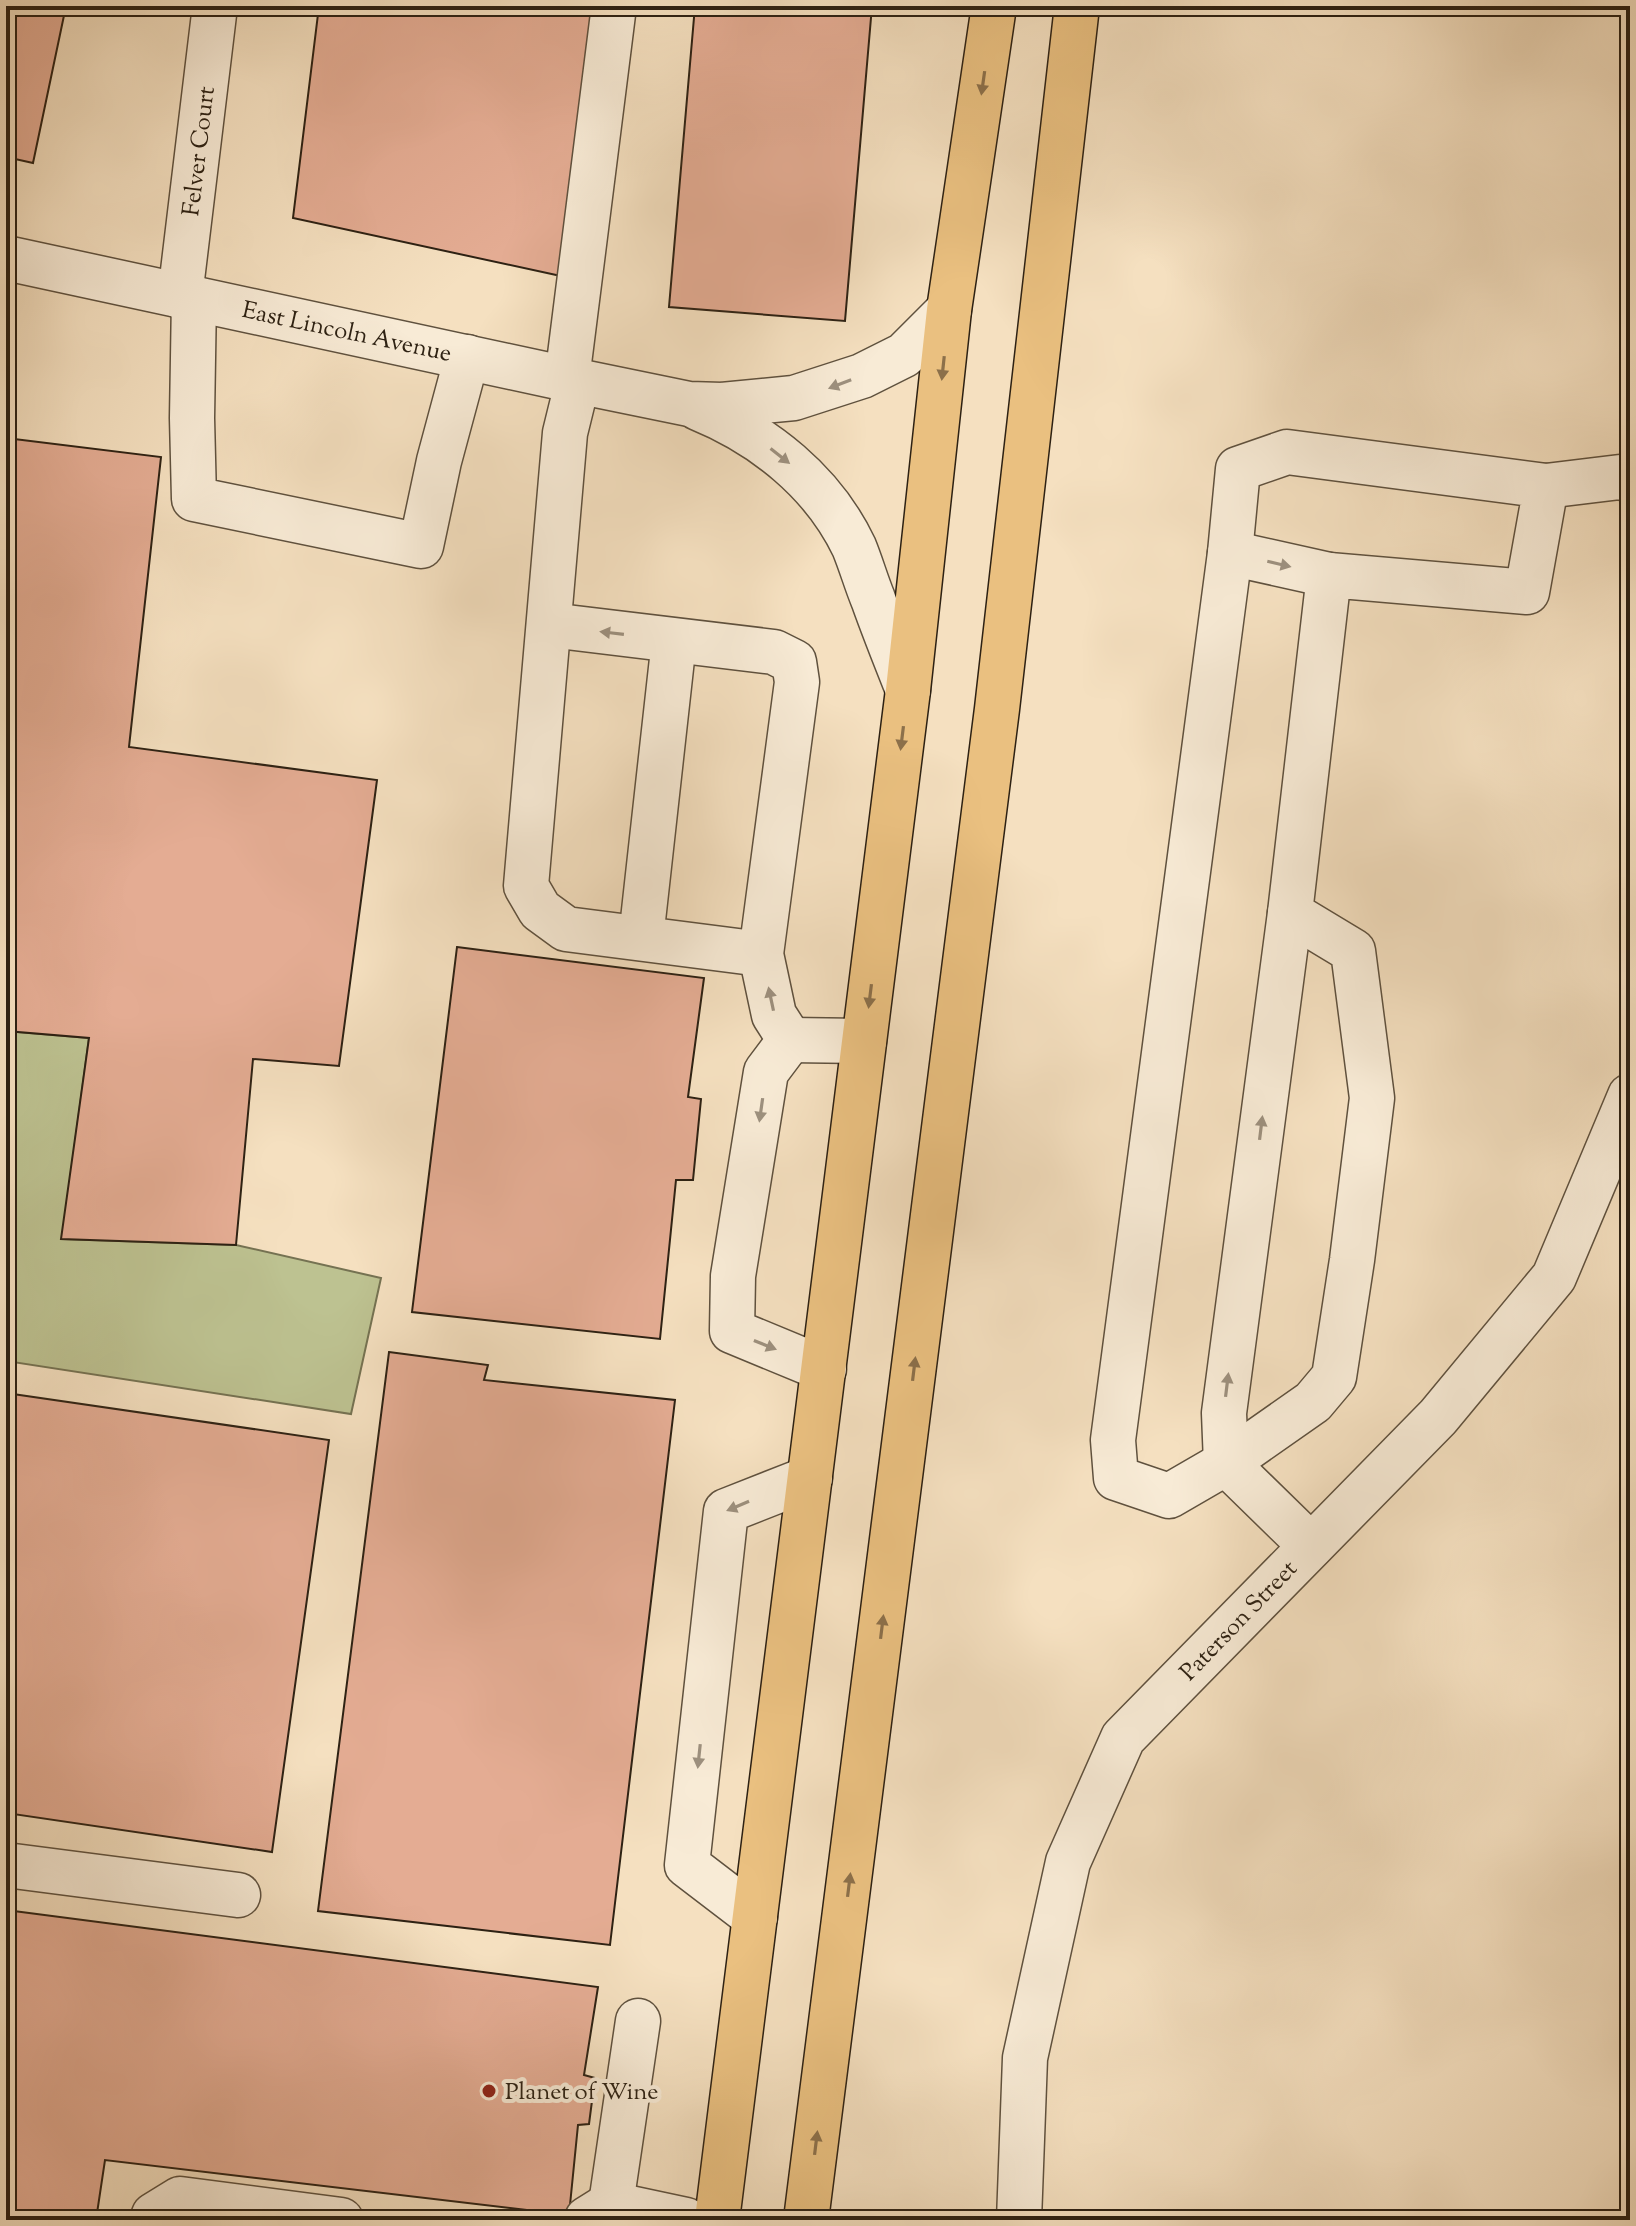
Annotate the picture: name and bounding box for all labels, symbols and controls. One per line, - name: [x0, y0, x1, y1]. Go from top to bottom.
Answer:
- one-way arrow: [976, 71, 989, 96]
- street label: Felver Court: [175, 84, 225, 218]
- street label: East Lincoln Avenue: [239, 294, 455, 372]
- one-way arrow: [937, 356, 950, 381]
- one-way arrow: [828, 378, 852, 391]
- one-way arrow: [770, 447, 790, 463]
- one-way arrow: [1267, 558, 1292, 571]
- one-way arrow: [599, 626, 624, 639]
- one-way arrow: [895, 726, 908, 751]
- one-way arrow: [863, 984, 876, 1009]
- one-way arrow: [764, 986, 777, 1011]
- one-way arrow: [754, 1098, 767, 1123]
- one-way arrow: [1254, 1115, 1267, 1140]
- one-way arrow: [753, 1339, 777, 1352]
- one-way arrow: [908, 1356, 921, 1381]
- one-way arrow: [1221, 1372, 1234, 1397]
- one-way arrow: [726, 1500, 750, 1513]
- street label: Paterson Street: [1173, 1553, 1306, 1689]
- one-way arrow: [876, 1614, 889, 1639]
- one-way arrow: [693, 1744, 706, 1769]
- one-way arrow: [843, 1872, 856, 1897]
- place label: Planet of Wine: [505, 2076, 658, 2110]
- marker: Planet of Wine: [480, 2082, 498, 2100]
- one-way arrow: [810, 2130, 823, 2155]

